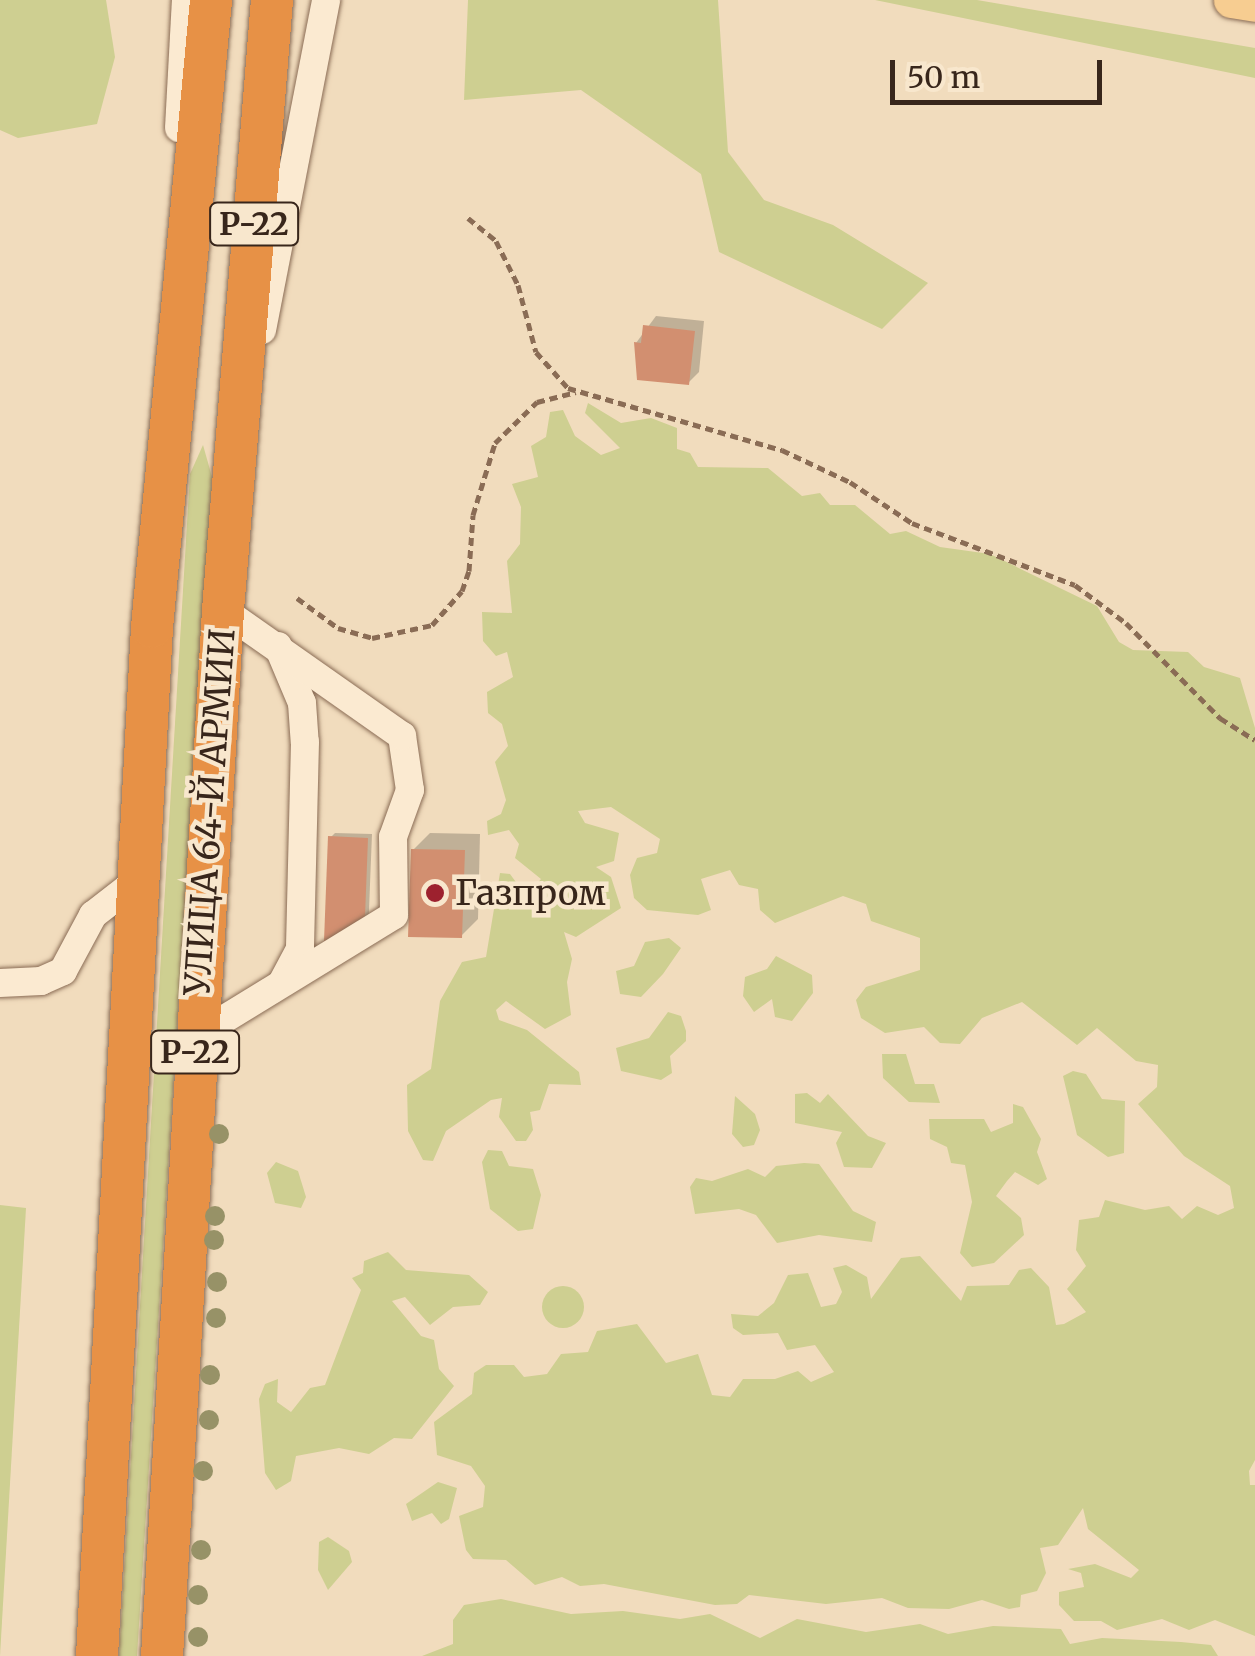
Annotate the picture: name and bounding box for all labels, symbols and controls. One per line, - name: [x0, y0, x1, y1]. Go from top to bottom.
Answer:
- scale bar: [895, 40, 1108, 102]
- text: 50 m: [907, 58, 980, 96]
- road number: Р-22: [209, 197, 299, 251]
- street label: УЛИЦА 64-Й АРМИИ: [176, 627, 244, 997]
- place label: Газпром: [455, 872, 606, 914]
- marker: Газпром: [424, 882, 446, 904]
- road number: Р-22: [150, 1025, 240, 1079]

